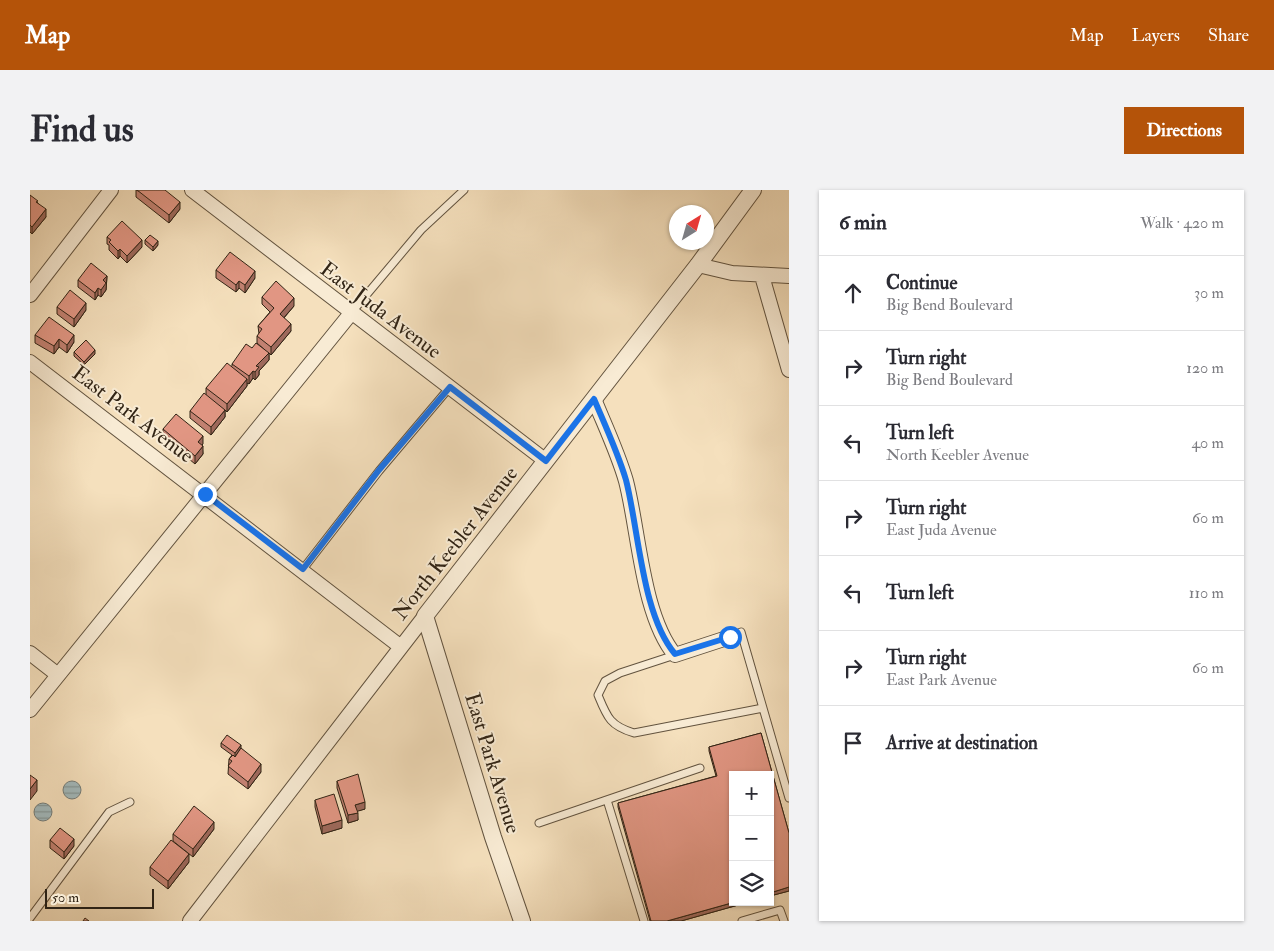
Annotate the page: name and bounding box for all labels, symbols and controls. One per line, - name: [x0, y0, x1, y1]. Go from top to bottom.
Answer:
- text: Map: [25, 20, 70, 51]
- text: Map: [1070, 24, 1104, 47]
- text: Layers: [1132, 24, 1180, 47]
- text: Share: [1208, 24, 1249, 47]
- button: Directions: [1124, 107, 1244, 154]
- text: Find us: [30, 108, 134, 152]
- north arrow: [669, 205, 714, 250]
- text: 6 min: [839, 209, 887, 236]
- text: Walk · 420 m: [1140, 213, 1224, 233]
- street label: East Juda Avenue: [315, 256, 447, 365]
- text: Continue: [886, 271, 957, 295]
- icon: ahead: [839, 279, 867, 307]
- text: 30 m: [1194, 283, 1224, 303]
- text: Big Bend Boulevard: [886, 295, 1013, 315]
- text: Turn right: [886, 346, 966, 370]
- icon: right: [839, 354, 867, 382]
- text: 120 m: [1186, 358, 1224, 378]
- street label: East Park Avenue: [66, 360, 199, 469]
- text: Big Bend Boulevard: [886, 370, 1013, 390]
- text: Turn left: [886, 421, 954, 445]
- icon: left: [839, 429, 867, 457]
- text: 40 m: [1191, 433, 1224, 453]
- text: North Keebler Avenue: [886, 445, 1029, 465]
- street label: North Keebler Avenue: [387, 461, 524, 626]
- route end: [194, 483, 217, 506]
- text: Turn right: [886, 496, 966, 520]
- icon: right: [839, 504, 867, 532]
- text: 60 m: [1192, 508, 1224, 528]
- text: East Juda Avenue: [886, 520, 997, 540]
- icon: left: [839, 579, 867, 607]
- text: Turn left: [886, 581, 954, 605]
- text: 110 m: [1189, 583, 1224, 603]
- route start: [719, 626, 742, 649]
- text: Turn right: [886, 646, 966, 670]
- icon: right: [839, 654, 867, 682]
- text: 60 m: [1192, 658, 1224, 678]
- text: East Park Avenue: [886, 670, 997, 690]
- street label: East Park Avenue: [458, 690, 527, 837]
- icon: arrive: [839, 729, 867, 757]
- text: Arrive at destination: [886, 731, 1038, 755]
- map controls: [729, 771, 774, 906]
- button: +: [729, 771, 774, 816]
- button: −: [729, 816, 774, 861]
- button: layers: [729, 861, 774, 906]
- scale bar: [45, 886, 154, 909]
- text: 50 m: [52, 889, 79, 906]

